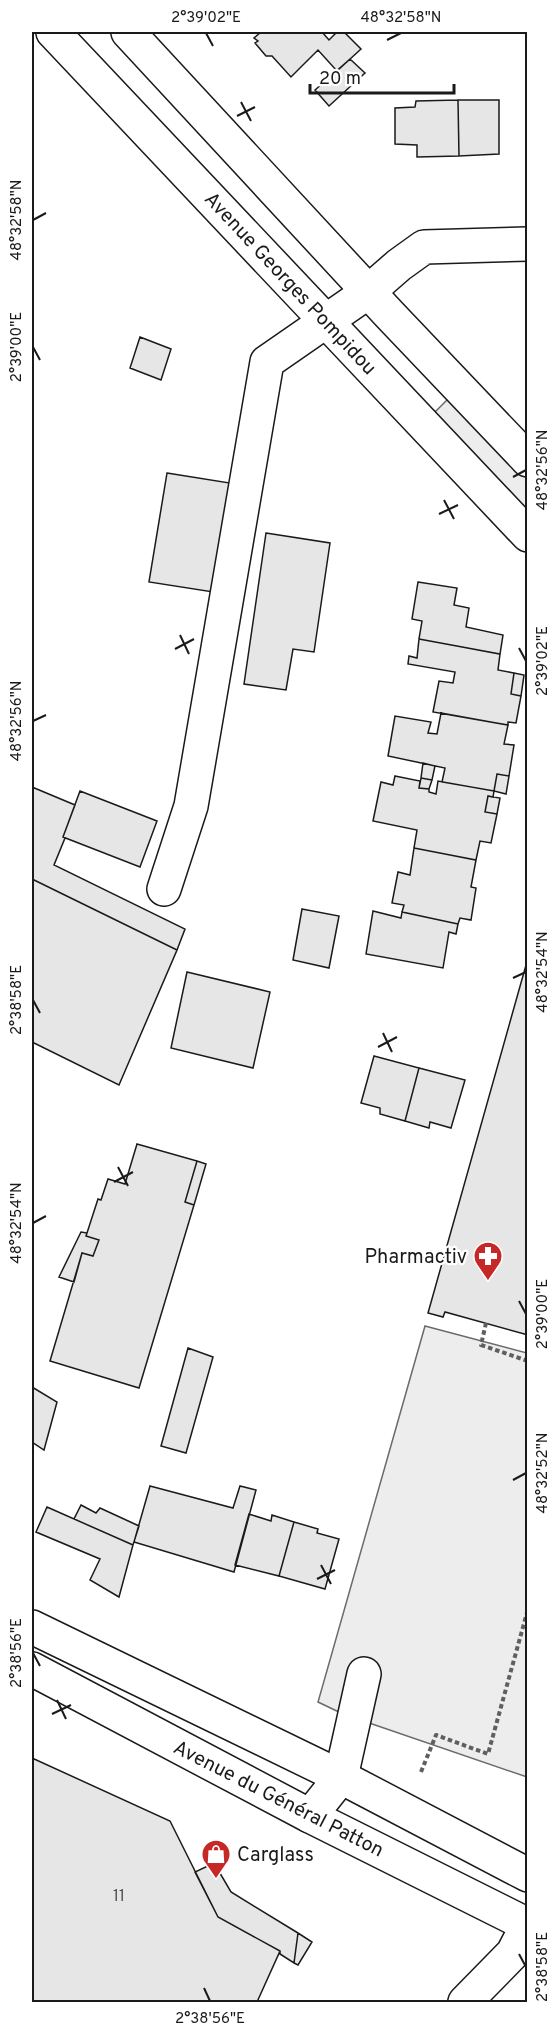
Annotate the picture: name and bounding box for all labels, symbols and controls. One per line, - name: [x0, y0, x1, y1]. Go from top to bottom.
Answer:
- text: 2°39'02"E: [171, 9, 241, 28]
- text: 48°32'58"N: [361, 9, 441, 28]
- scale bar: [310, 57, 454, 95]
- text: 20 m: [319, 68, 361, 91]
- text: 48°32'58"N: [8, 180, 27, 260]
- street label: Avenue Georges Pompidou: [198, 187, 381, 382]
- text: 2°39'00"E: [8, 312, 27, 382]
- text: 48°32'56"N: [534, 430, 553, 510]
- text: 2°39'02"E: [534, 626, 553, 696]
- text: 48°32'56"N: [8, 681, 27, 761]
- text: 48°32'54"N: [534, 931, 553, 1013]
- text: 2°38'58"E: [8, 965, 27, 1035]
- text: 48°32'54"N: [8, 1182, 27, 1264]
- pharmacy icon: Pharmactiv: [472, 1240, 504, 1282]
- place label: Pharmactiv: [364, 1245, 467, 1271]
- text: 2°39'00"E: [534, 1279, 553, 1349]
- text: 48°32'52"N: [534, 1433, 553, 1513]
- text: 2°38'56"E: [8, 1618, 27, 1688]
- street label: Avenue du Général Patton: [168, 1735, 388, 1864]
- shop icon: Carglass: [200, 1838, 232, 1880]
- place label: Carglass: [237, 1843, 314, 1869]
- house number: 11: [113, 1887, 125, 1907]
- text: 2°38'58"E: [534, 1932, 553, 2002]
- text: 2°38'56"E: [175, 2010, 245, 2029]

